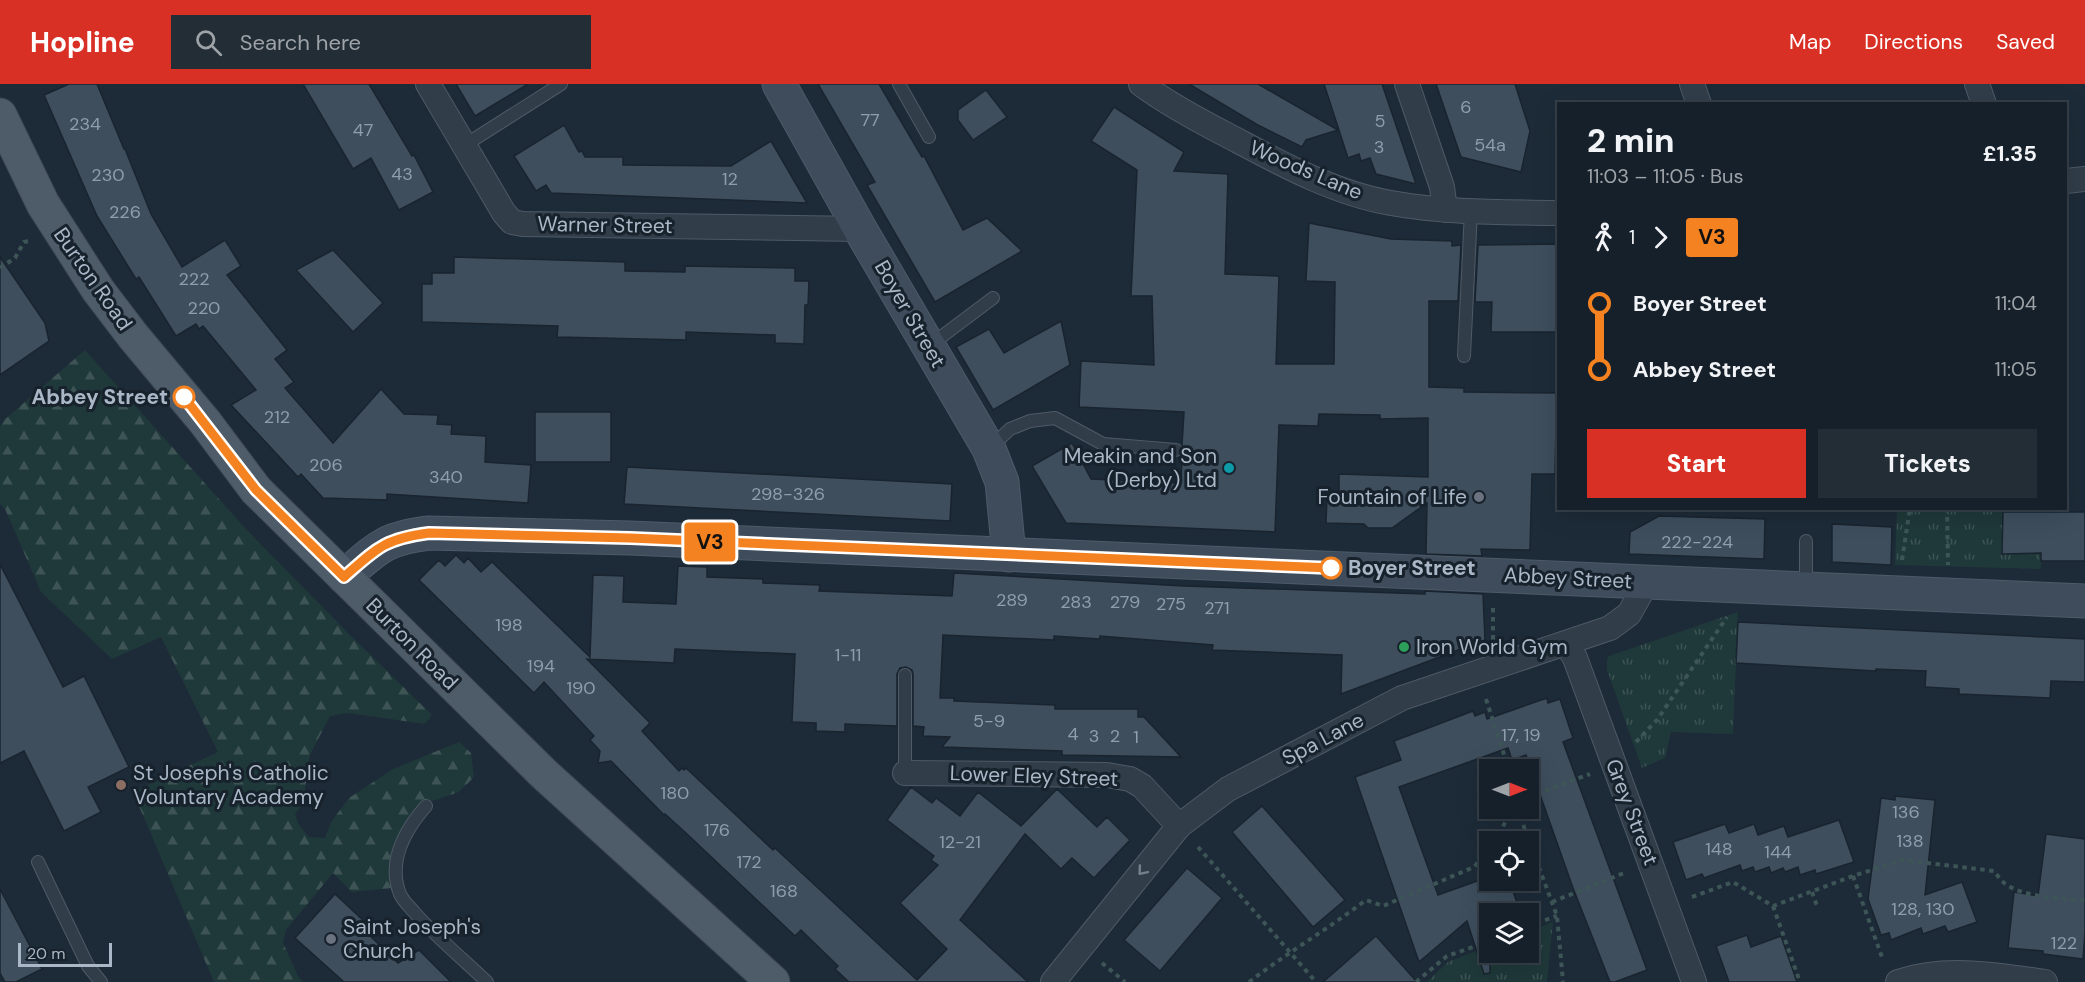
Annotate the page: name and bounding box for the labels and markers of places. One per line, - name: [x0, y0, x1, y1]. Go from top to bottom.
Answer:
- place label: Abbey Street: [31, 383, 168, 411]
- marker: Abbey Street: [173, 386, 195, 408]
- place label: Meakin and Son (Derby) Ltd: [1064, 442, 1217, 494]
- marker: Meakin and Son (Derby) Ltd: [1222, 461, 1236, 475]
- place label: Fountain of Life: [1317, 483, 1467, 511]
- marker: Fountain of Life: [1472, 490, 1486, 504]
- place label: Boyer Street: [1348, 554, 1476, 582]
- marker: Boyer Street: [1320, 557, 1342, 579]
- place label: Iron World Gym: [1416, 633, 1568, 661]
- marker: Iron World Gym: [1397, 640, 1411, 654]
- place label: St Joseph's Catholic Voluntary Academy: [133, 759, 329, 811]
- marker: St Joseph's Catholic Voluntary Academy: [114, 778, 128, 792]
- place label: Saint Joseph's Church: [343, 913, 481, 965]
- marker: Saint Joseph's Church: [324, 932, 338, 946]

